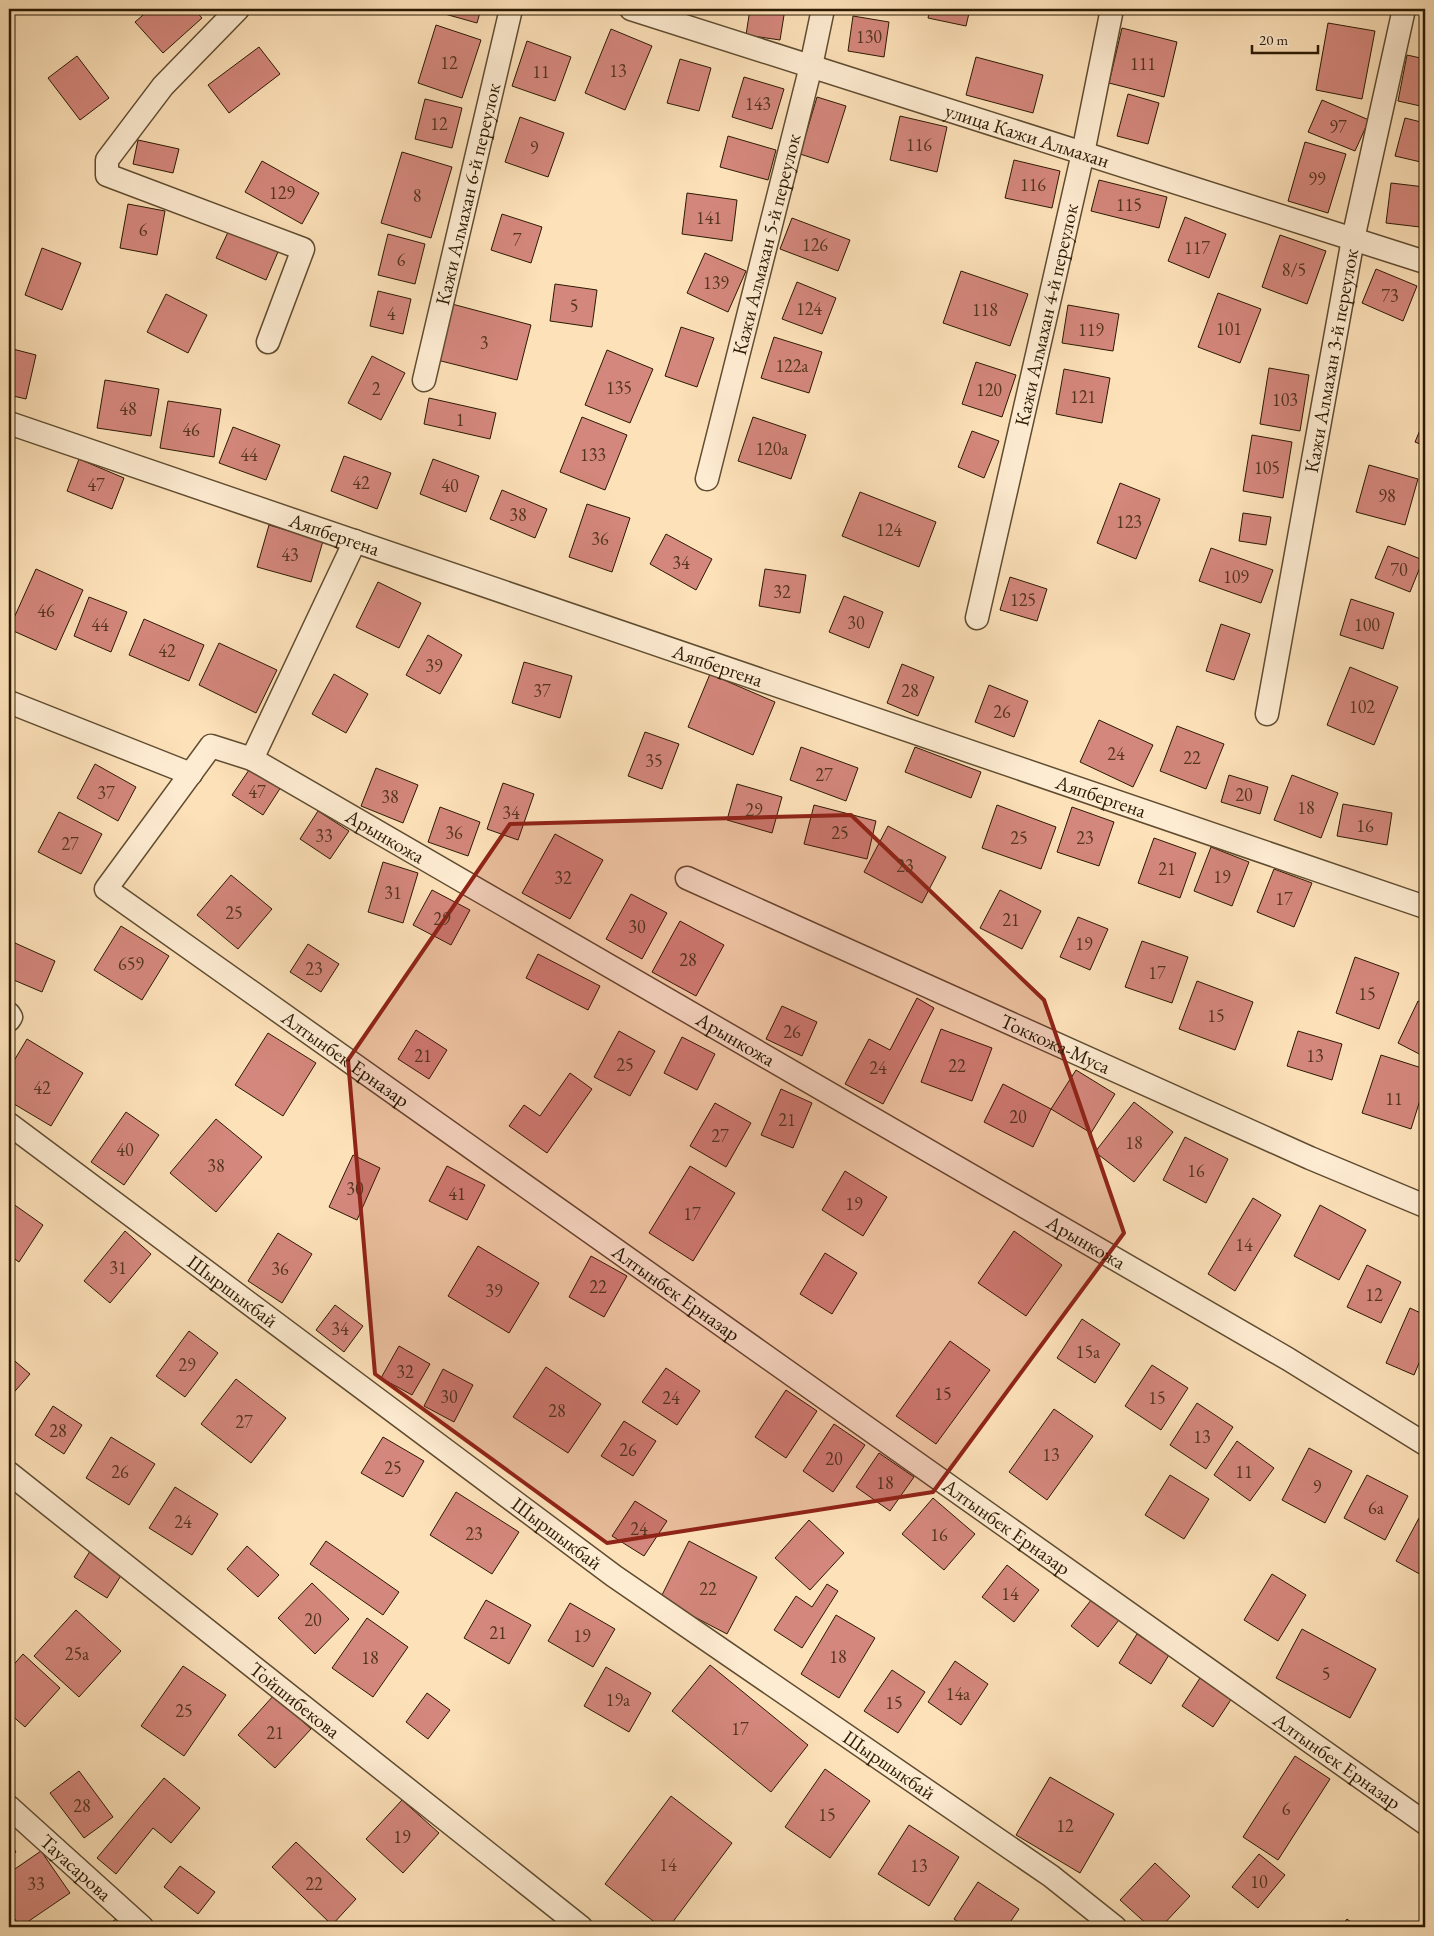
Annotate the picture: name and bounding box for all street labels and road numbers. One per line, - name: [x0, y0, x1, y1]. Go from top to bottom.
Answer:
- street label: Кажи Алмахан 6-й переулок: [429, 80, 506, 308]
- street label: улица Кажи Алмахан: [942, 97, 1113, 174]
- street label: Кажи Алмахан 5-й переулок: [726, 131, 807, 358]
- street label: Кажи Алмахан 4-й переулок: [1008, 201, 1084, 428]
- street label: Кажи Алмахан 3-й переулок: [1298, 246, 1364, 475]
- street label: Аяпбергена: [285, 506, 383, 562]
- street label: Аяпбергена: [668, 637, 766, 693]
- street label: Аяпбергена: [1051, 768, 1150, 824]
- street label: Арынкожа: [340, 803, 429, 869]
- street label: Алтынбек Ерназар: [276, 1004, 415, 1113]
- street label: Арынкожа: [691, 1006, 780, 1072]
- street label: Токкожа-Муса: [996, 1008, 1115, 1080]
- street label: Арынкожа: [1041, 1208, 1130, 1275]
- street label: Алтынбек Ерназар: [606, 1238, 745, 1347]
- street label: Шыршыкбай: [182, 1249, 283, 1334]
- street label: Алтынбек Ерназар: [937, 1472, 1076, 1581]
- street label: Шыршыкбай: [506, 1491, 608, 1576]
- street label: Тойшибекова: [244, 1656, 346, 1744]
- street label: Алтынбек Ерназар: [1267, 1706, 1406, 1815]
- street label: Шыршыкбай: [838, 1724, 941, 1806]
- street label: Тауасарова: [34, 1828, 117, 1906]

